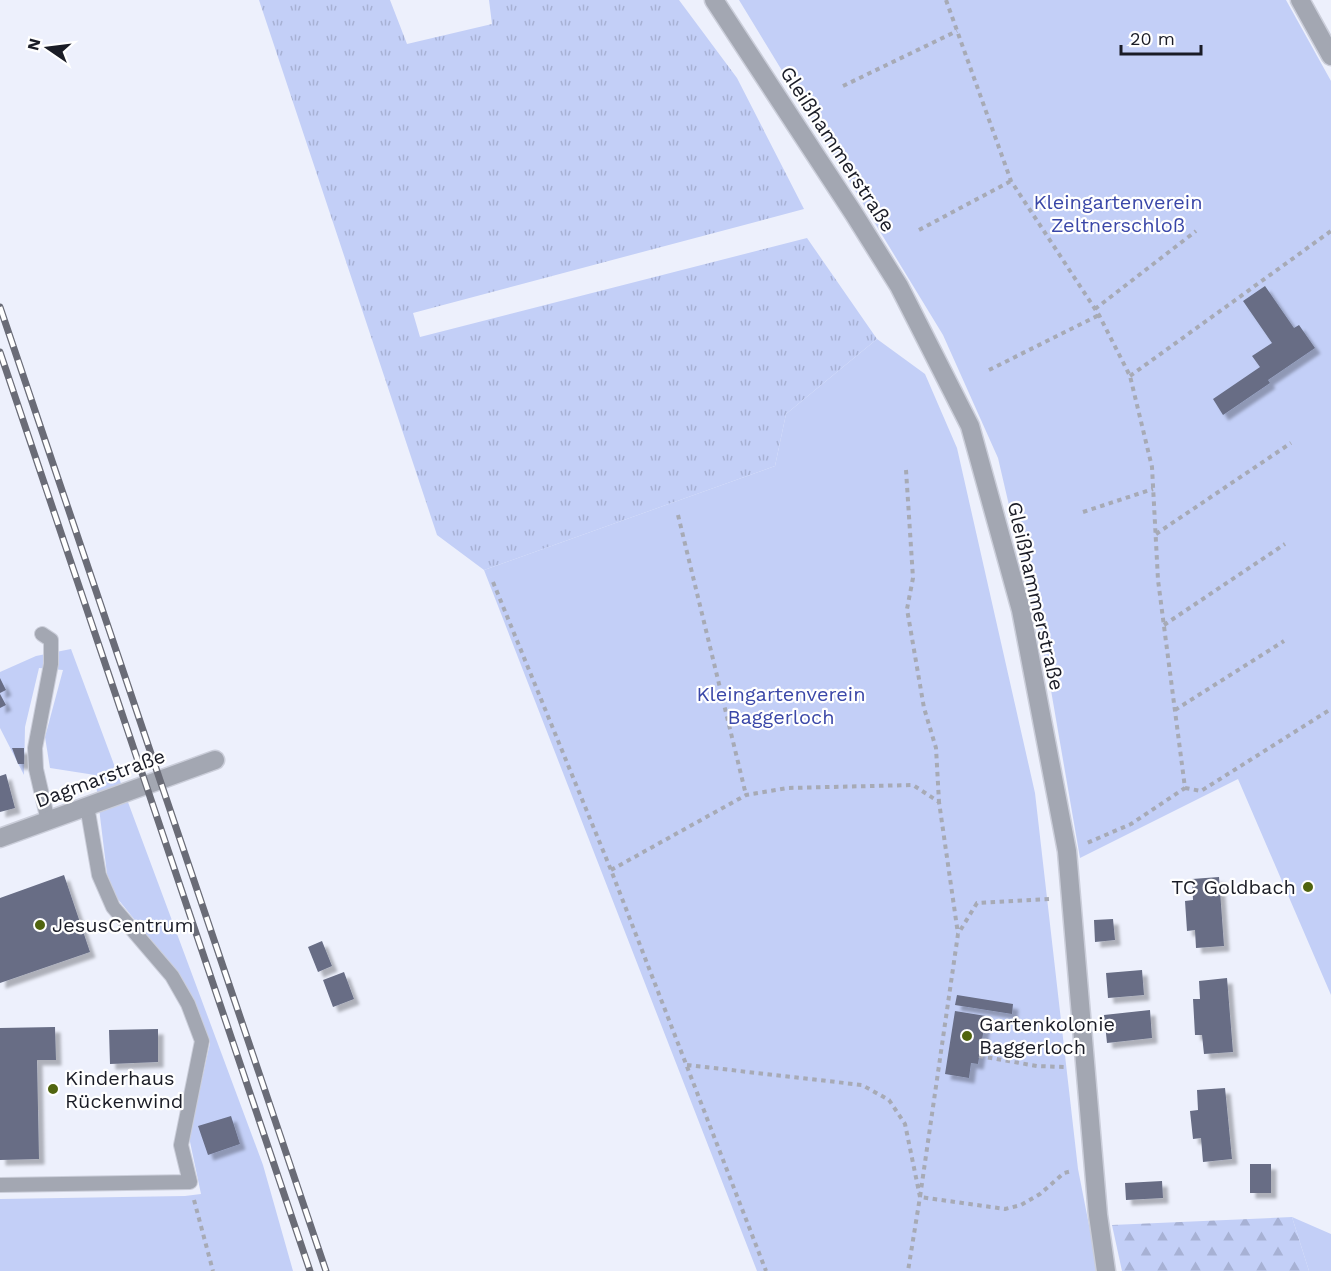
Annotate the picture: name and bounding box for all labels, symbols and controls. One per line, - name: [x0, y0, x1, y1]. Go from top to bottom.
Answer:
- north arrow: [18, 18, 78, 78]
- scale bar: [1121, 18, 1200, 56]
- text: 20 m: [1130, 28, 1175, 49]
- text: N: [23, 36, 45, 53]
- street label: Gleißhammerstraße: [775, 62, 901, 236]
- park label: Kleingartenverein Zeltnerschloß: [1033, 190, 1203, 237]
- street label: Gleißhammerstraße: [1003, 499, 1069, 693]
- park label: Kleingartenverein Baggerloch: [696, 682, 866, 729]
- street label: Dagmarstraße: [32, 743, 168, 813]
- place label: TC Goldbach: [1171, 875, 1296, 899]
- marker: TC Goldbach: [1301, 880, 1315, 894]
- place label: JesusCentrum: [52, 913, 194, 937]
- marker: JesusCentrum: [33, 918, 47, 932]
- place label: Gartenkolonie Baggerloch: [979, 1012, 1115, 1059]
- marker: Gartenkolonie Baggerloch: [960, 1029, 974, 1043]
- place label: Kinderhaus Rückenwind: [65, 1066, 183, 1113]
- marker: Kinderhaus Rückenwind: [46, 1082, 60, 1096]

